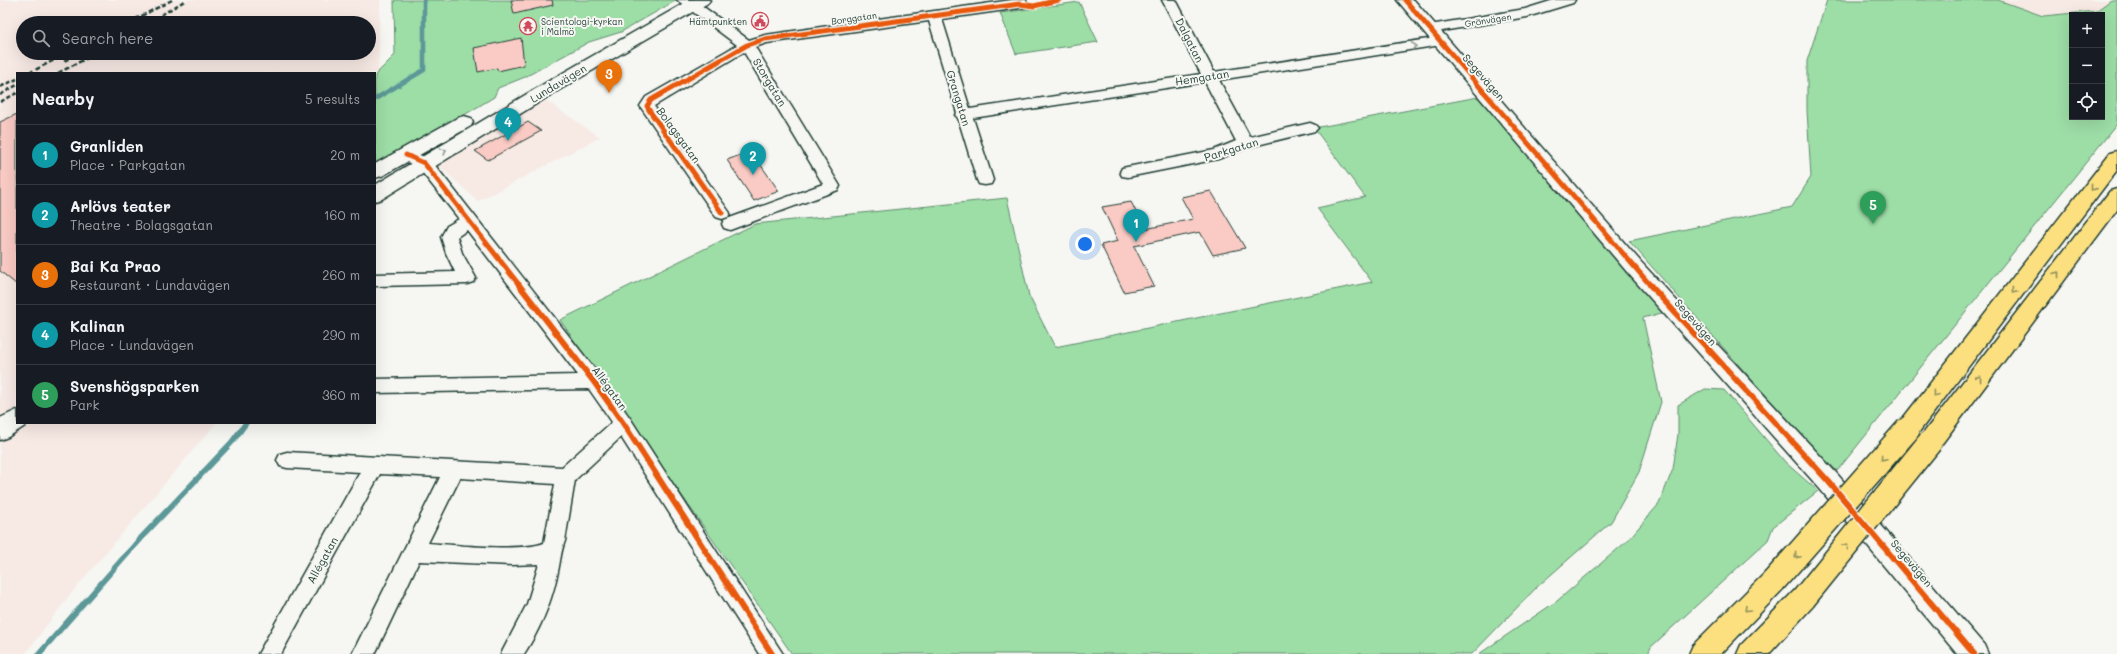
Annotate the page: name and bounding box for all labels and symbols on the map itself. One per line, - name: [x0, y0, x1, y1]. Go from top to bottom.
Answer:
- street label: Borggatan: [830, 9, 878, 27]
- public building icon: Hämtpunkten: [750, 11, 770, 31]
- street label: Grönvägen: [1464, 11, 1512, 29]
- street label: Dalgatan: [1172, 15, 1208, 65]
- temple icon: Scientologi-kyrkan i Malmö: [518, 16, 538, 36]
- place label: Scientologi-kyrkan i Malmö: [541, 16, 623, 37]
- place label: Hämtpunkten: [689, 16, 747, 27]
- one-way arrow: [1411, 42, 1417, 51]
- street label: Segevägen: [1459, 50, 1509, 104]
- street label: Storgatan: [750, 55, 790, 109]
- street label: Lundavägen: [527, 60, 589, 106]
- pin: 3: [596, 60, 622, 93]
- street label: Hemgatan: [1174, 65, 1230, 89]
- street label: Grangatan: [943, 68, 975, 128]
- street label: Bolagsgatan: [654, 104, 704, 166]
- pin: 4: [495, 108, 521, 141]
- street label: Parkgatan: [1202, 134, 1260, 164]
- pin: 2: [740, 142, 766, 175]
- one-way arrow: [440, 149, 447, 156]
- one-way arrow: [2090, 183, 2097, 190]
- pin: 5: [1860, 191, 1886, 224]
- pin: 1: [1123, 209, 1149, 242]
- your location: [1075, 234, 1095, 254]
- one-way arrow: [2053, 272, 2060, 279]
- one-way arrow: [2011, 286, 2018, 293]
- street label: Segevägen: [1671, 295, 1721, 349]
- street label: Allégatan: [589, 363, 631, 413]
- one-way arrow: [1974, 375, 1981, 382]
- one-way arrow: [1932, 390, 1939, 397]
- one-way arrow: [1880, 453, 1887, 461]
- street label: Allégatan: [303, 534, 341, 586]
- street label: Segevägen: [1888, 536, 1936, 590]
- one-way arrow: [1842, 544, 1849, 551]
- one-way arrow: [1795, 551, 1802, 558]
- one-way arrow: [1744, 604, 1752, 612]

